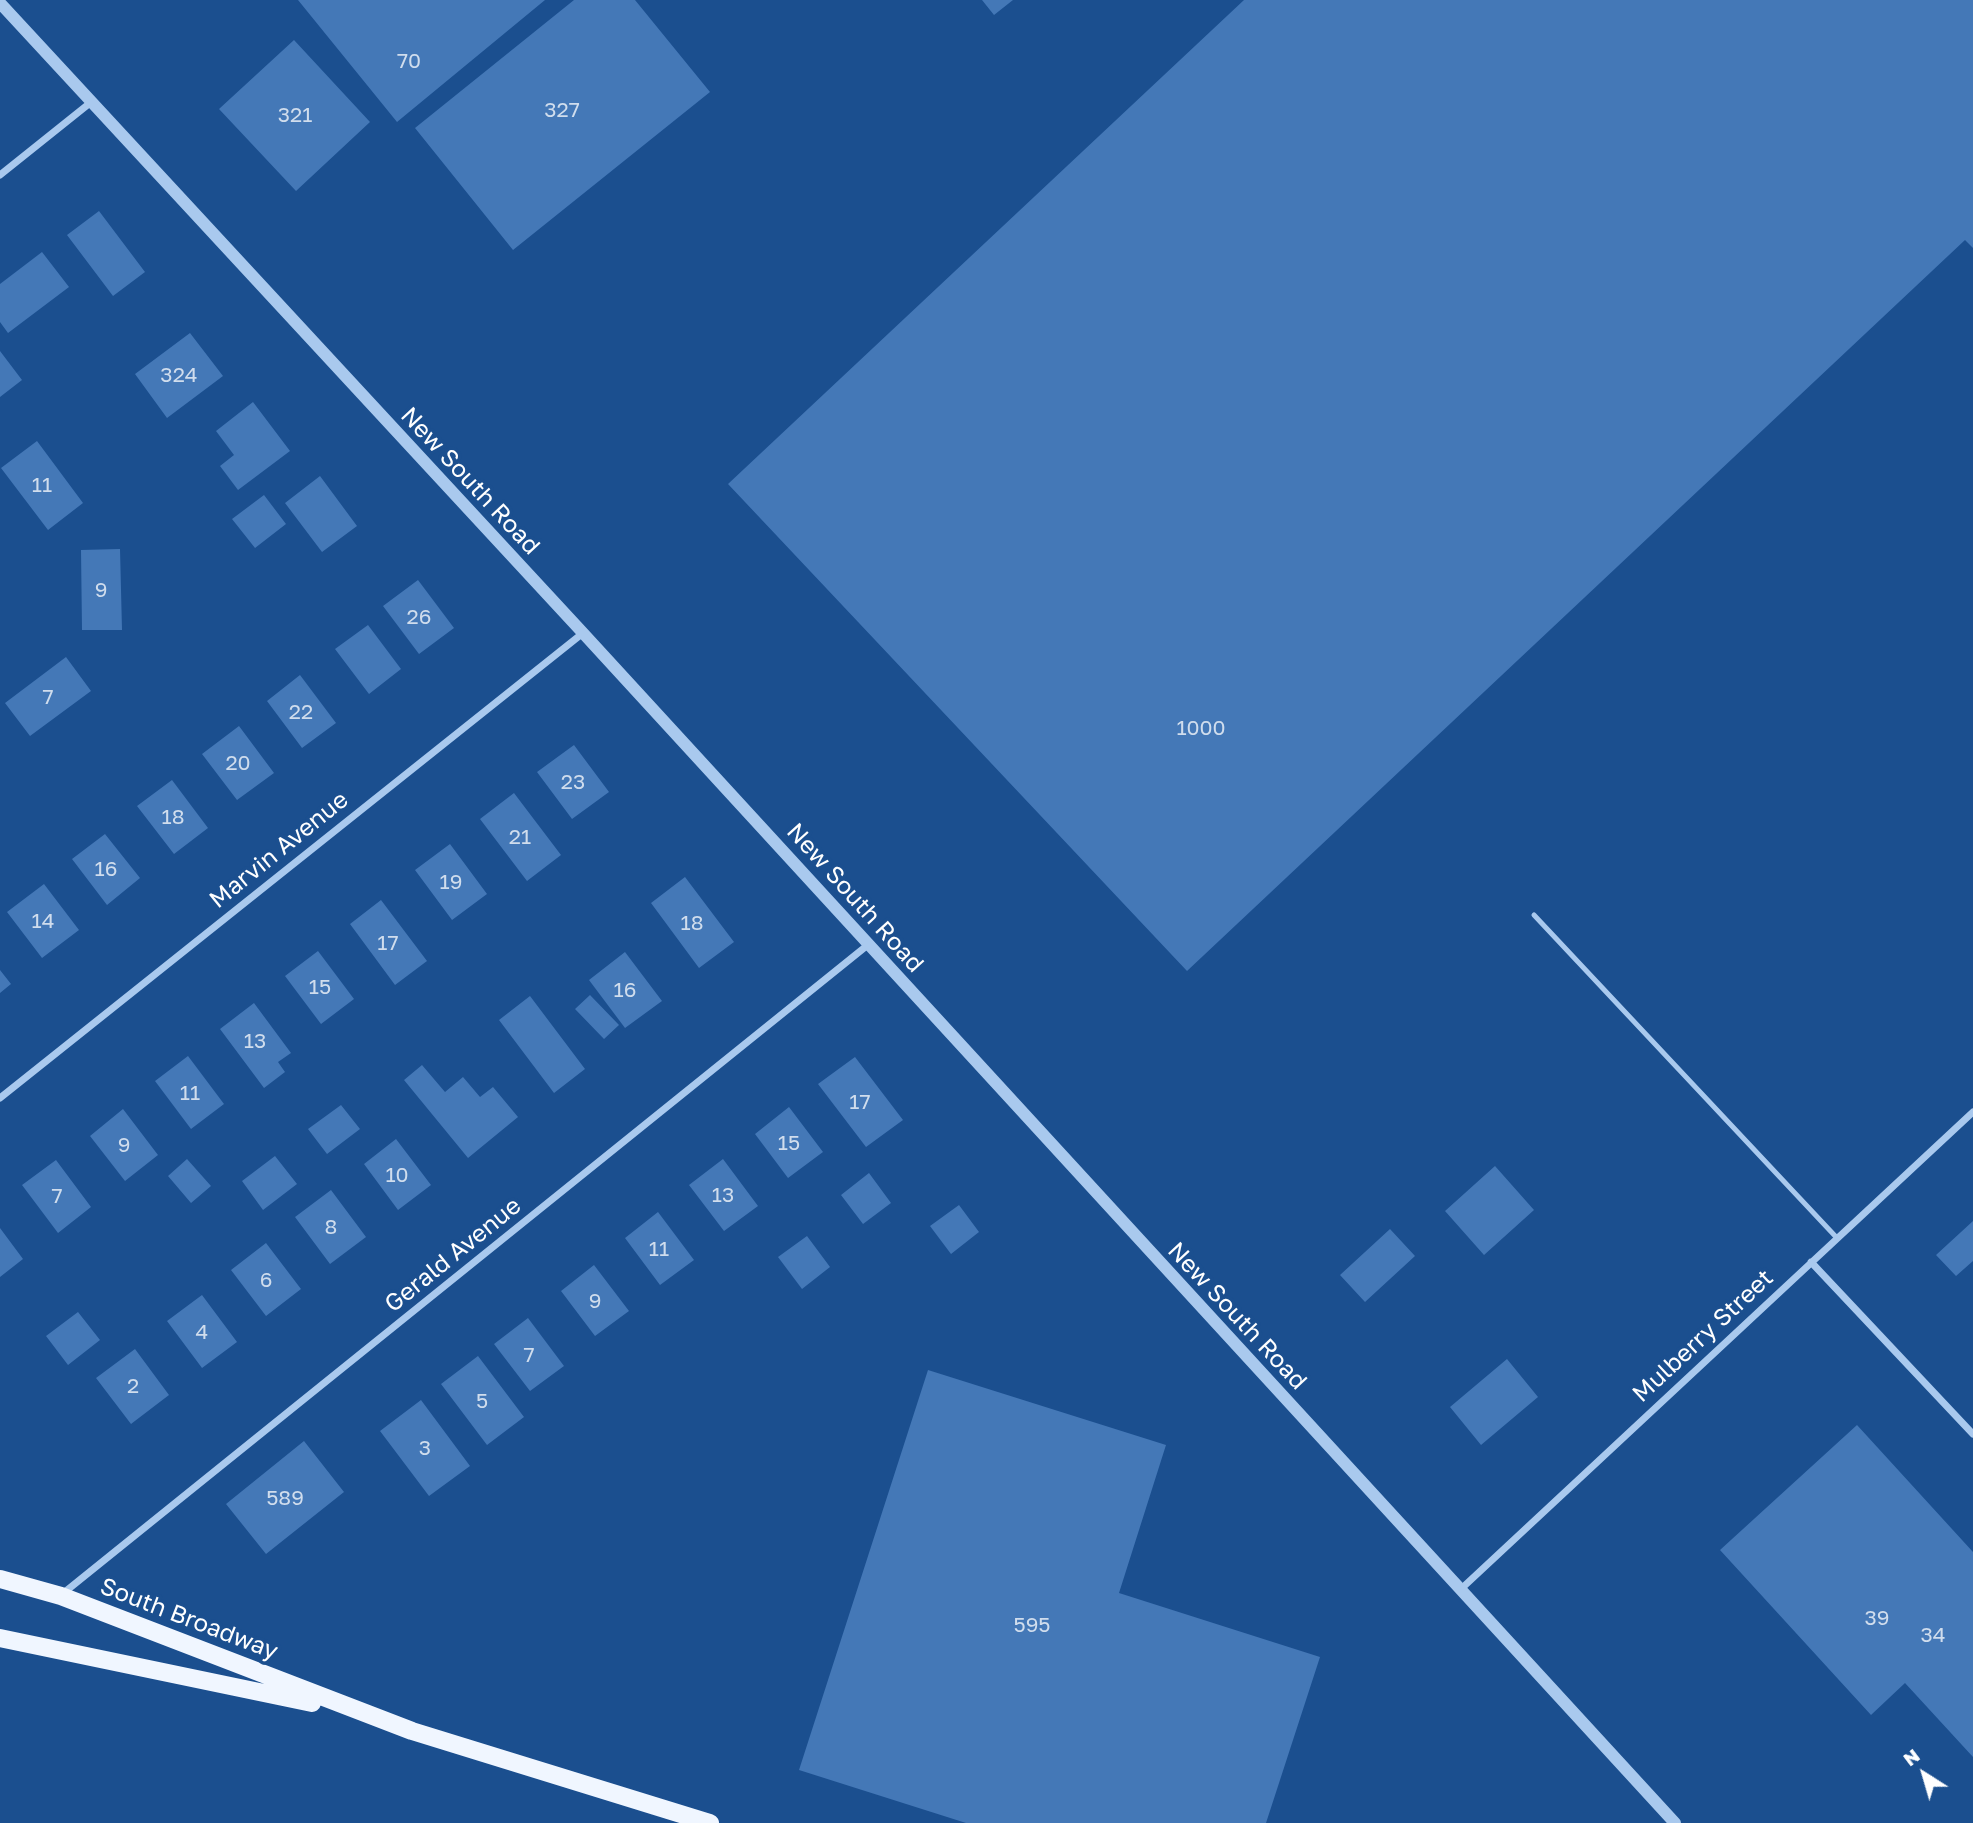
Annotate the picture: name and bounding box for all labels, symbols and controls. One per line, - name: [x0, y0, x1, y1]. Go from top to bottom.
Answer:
- house number: 70: [397, 48, 421, 74]
- house number: 327: [544, 97, 580, 123]
- house number: 321: [278, 102, 312, 128]
- house number: 324: [160, 362, 198, 388]
- street label: New South Road: [394, 401, 546, 561]
- house number: 11: [32, 472, 52, 498]
- house number: 9: [95, 577, 107, 603]
- house number: 26: [407, 604, 431, 630]
- house number: 7: [42, 684, 54, 710]
- house number: 22: [289, 699, 313, 725]
- house number: 1000: [1176, 715, 1226, 741]
- house number: 20: [225, 750, 251, 776]
- house number: 23: [561, 769, 585, 795]
- street label: Marvin Avenue: [204, 785, 354, 915]
- house number: 18: [162, 804, 184, 830]
- street label: New South Road: [780, 817, 930, 979]
- house number: 21: [509, 824, 531, 850]
- house number: 16: [95, 856, 117, 882]
- house number: 19: [440, 869, 462, 895]
- house number: 14: [32, 908, 54, 934]
- house number: 18: [681, 910, 703, 936]
- house number: 17: [377, 930, 399, 956]
- house number: 15: [309, 974, 331, 1000]
- house number: 16: [614, 977, 636, 1003]
- house number: 13: [244, 1028, 266, 1054]
- house number: 11: [180, 1080, 200, 1106]
- house number: 17: [849, 1089, 871, 1115]
- house number: 15: [778, 1130, 800, 1156]
- house number: 9: [118, 1132, 130, 1158]
- house number: 10: [385, 1162, 409, 1188]
- house number: 13: [712, 1182, 734, 1208]
- house number: 7: [51, 1183, 63, 1209]
- street label: Gerald Avenue: [379, 1191, 527, 1319]
- house number: 8: [325, 1214, 337, 1240]
- house number: 11: [649, 1236, 669, 1262]
- street label: New South Road: [1161, 1236, 1313, 1396]
- street label: Mulberry Street: [1627, 1264, 1779, 1408]
- house number: 6: [260, 1267, 272, 1293]
- house number: 9: [589, 1288, 601, 1314]
- house number: 4: [196, 1319, 208, 1345]
- house number: 7: [523, 1342, 535, 1368]
- house number: 2: [127, 1373, 139, 1399]
- house number: 5: [476, 1388, 488, 1414]
- house number: 3: [419, 1435, 431, 1461]
- house number: 589: [266, 1485, 304, 1511]
- street label: South Broadway: [96, 1572, 282, 1666]
- house number: 39: [1865, 1605, 1889, 1631]
- house number: 595: [1013, 1612, 1051, 1638]
- house number: 34: [1920, 1622, 1946, 1648]
- north arrow: [1889, 1739, 1959, 1809]
- text: N: [1898, 1743, 1924, 1770]

